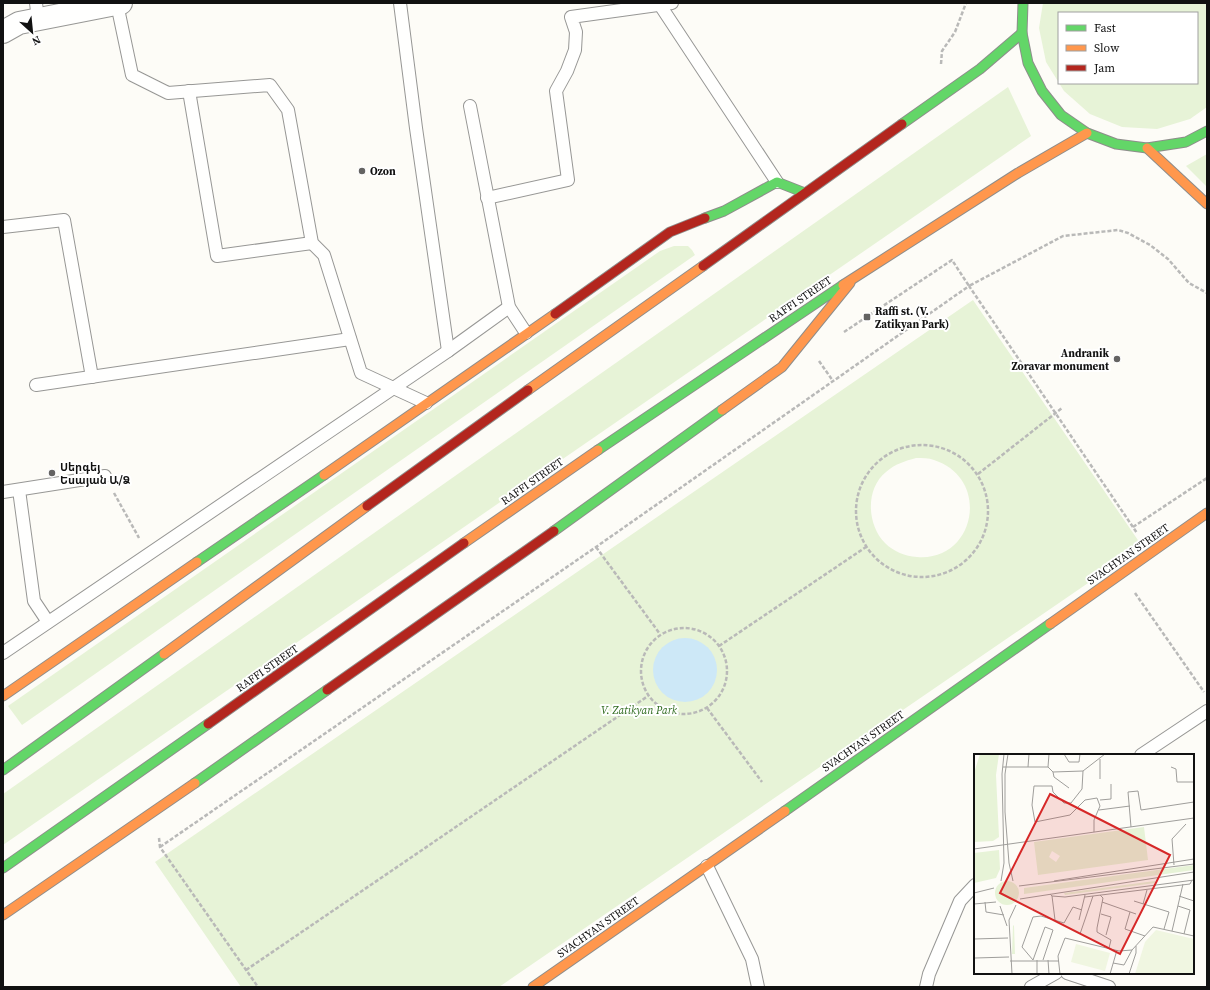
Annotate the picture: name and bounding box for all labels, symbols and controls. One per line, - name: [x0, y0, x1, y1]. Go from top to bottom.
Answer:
- north arrow: [12, 12, 52, 52]
- legend: [1058, 12, 1198, 84]
- text: Fast: [1094, 20, 1116, 36]
- text: N: [29, 32, 43, 49]
- text: Slow: [1094, 40, 1120, 56]
- text: Jam: [1093, 60, 1115, 76]
- place label: Ozon: [370, 164, 396, 179]
- marker: Ozon: [357, 166, 367, 176]
- street label: RAFFI STREET: [766, 273, 835, 326]
- place label: Raffi st. (V. Zatikyan Park): [875, 304, 949, 332]
- marker: Raffi st. (V. Zatikyan Park): [862, 312, 872, 322]
- place label: Andranik Zoravar monument: [1011, 346, 1110, 374]
- marker: Andranik Zoravar monument: [1112, 354, 1122, 364]
- street label: RAFFI STREET: [498, 454, 567, 508]
- place label: Սերգեյ Եսայան Ա/Ձ: [60, 460, 130, 488]
- marker: Սերգեյ Եսայան Ա/Ձ: [47, 468, 57, 478]
- street label: SVACHYAN STREET: [1084, 520, 1173, 588]
- street label: RAFFI STREET: [233, 641, 302, 695]
- park label: V. Zatikyan Park: [601, 703, 678, 718]
- street label: SVACHYAN STREET: [819, 707, 908, 775]
- inset map: [974, 754, 1194, 974]
- street label: SVACHYAN STREET: [554, 893, 643, 961]

